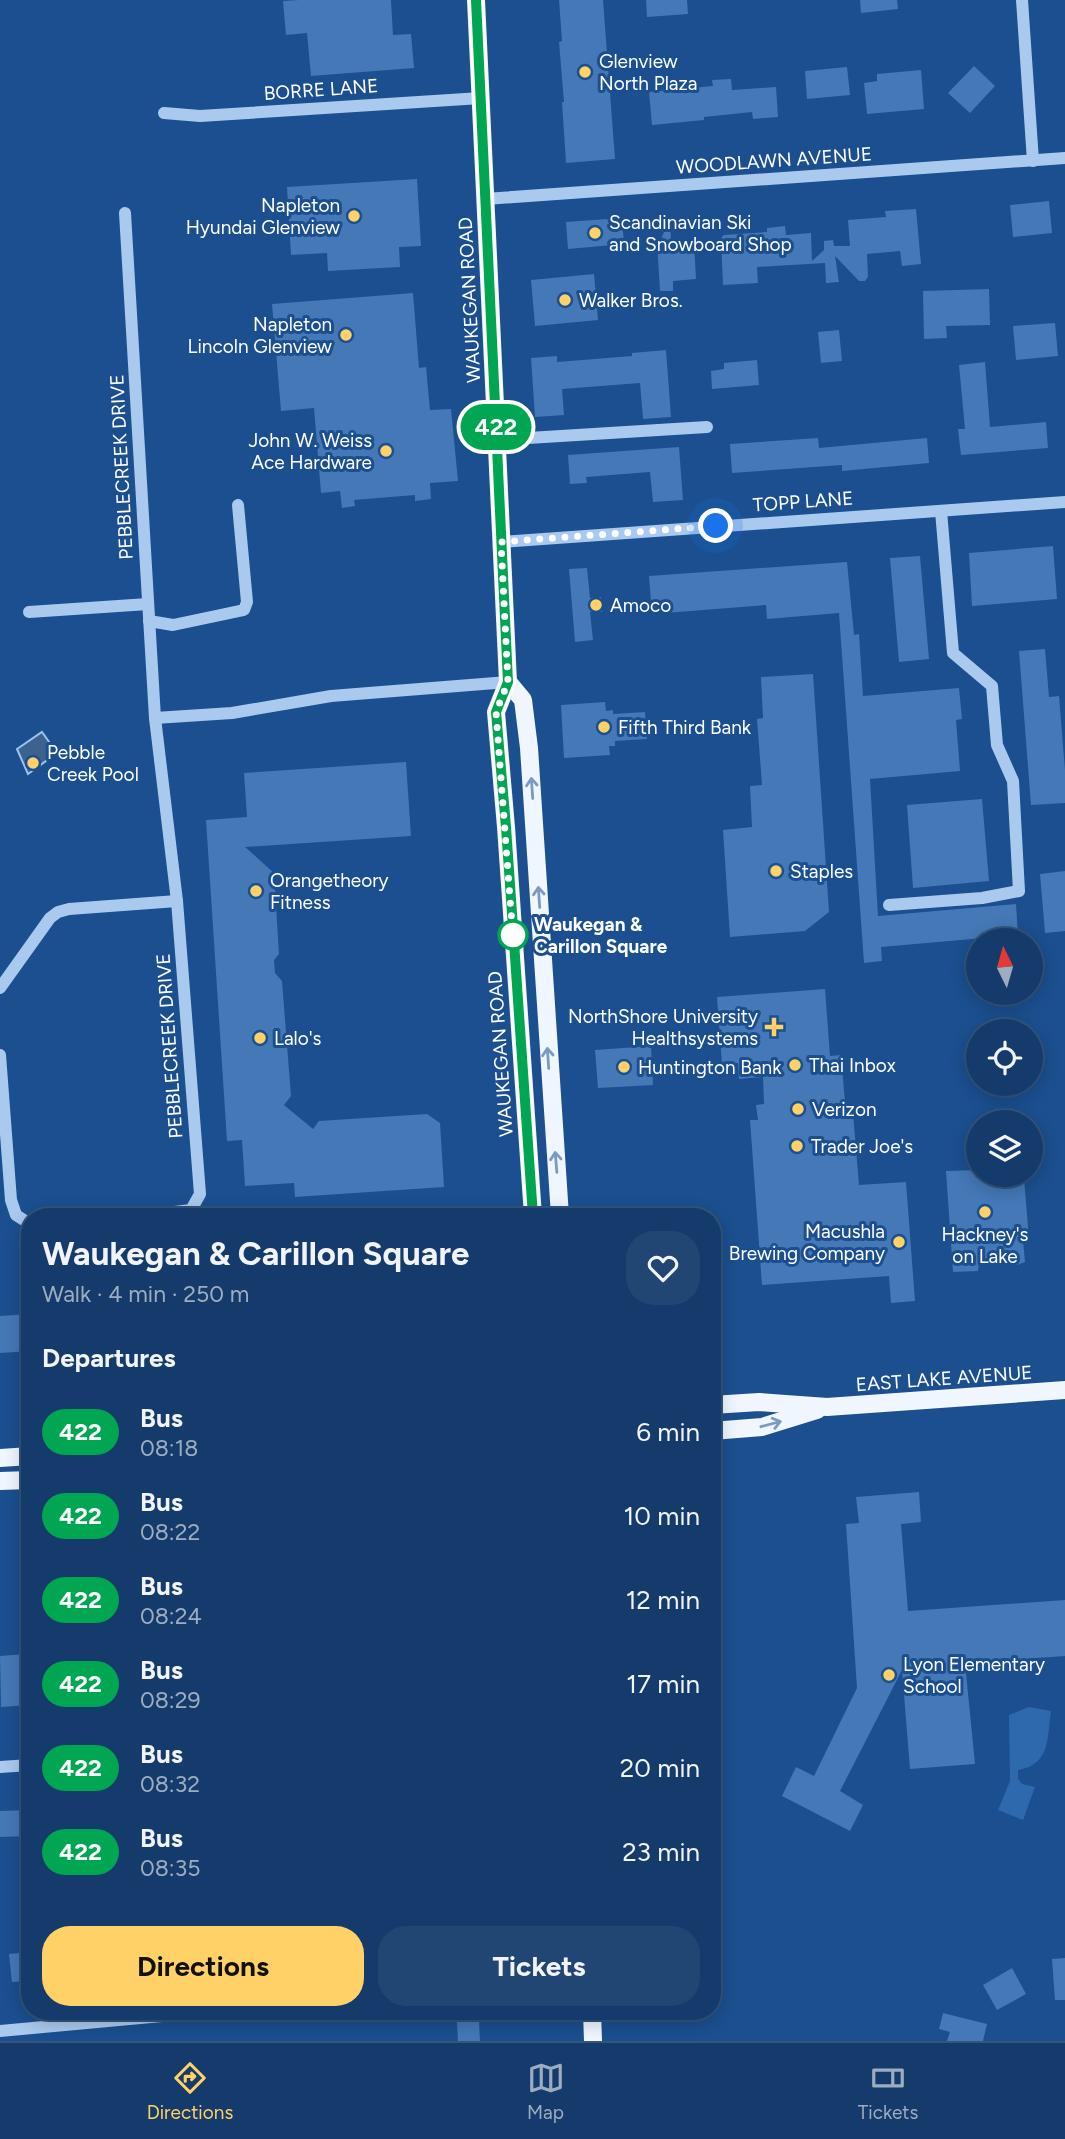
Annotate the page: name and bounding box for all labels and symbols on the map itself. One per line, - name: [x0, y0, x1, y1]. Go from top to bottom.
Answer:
- place label: Glenview North Plaza: [599, 50, 698, 95]
- marker: Glenview North Plaza: [577, 64, 593, 80]
- street label: BORRE LANE: [263, 74, 379, 105]
- street label: WOODLAWN AVENUE: [675, 142, 873, 179]
- place label: Napleton Hyundai Glenview: [186, 194, 340, 239]
- marker: Napleton Hyundai Glenview: [346, 208, 362, 224]
- place label: Scandinavian Ski and Snowboard Shop: [609, 211, 792, 256]
- street label: WAUKEGAN ROAD: [454, 217, 485, 383]
- marker: Scandinavian Ski and Snowboard Shop: [587, 225, 603, 241]
- place label: Walker Bros.: [579, 289, 683, 312]
- marker: Walker Bros.: [557, 292, 573, 308]
- place label: Napleton Lincoln Glenview: [188, 313, 332, 358]
- marker: Napleton Lincoln Glenview: [338, 327, 354, 343]
- street label: PEBBLECREEK DRIVE: [105, 374, 138, 560]
- line badge: 422: [456, 404, 536, 450]
- place label: John W. Weiss Ace Hardware: [248, 429, 372, 474]
- marker: John W. Weiss Ace Hardware: [378, 443, 394, 459]
- street label: TOPP LANE: [752, 487, 854, 516]
- your location: [698, 508, 733, 543]
- place label: Amoco: [610, 594, 671, 617]
- marker: Amoco: [588, 597, 604, 613]
- place label: Fifth Third Bank: [618, 716, 752, 739]
- marker: Fifth Third Bank: [596, 719, 612, 735]
- place label: Pebble Creek Pool: [47, 741, 139, 786]
- marker: Pebble Creek Pool: [25, 755, 41, 771]
- one-way arrow: [525, 777, 538, 800]
- place label: Staples: [790, 860, 853, 883]
- marker: Staples: [768, 863, 784, 879]
- place label: Orangetheory Fitness: [270, 869, 389, 914]
- marker: Orangetheory Fitness: [248, 883, 264, 899]
- one-way arrow: [532, 887, 545, 909]
- place label: Waukegan & Carillon Square: [534, 913, 668, 958]
- marker: Waukegan & Carillon Square: [498, 920, 528, 950]
- north arrow: [966, 928, 1043, 1004]
- street label: PEBBLECREEK DRIVE: [152, 953, 187, 1139]
- street label: WAUKEGAN ROAD: [483, 970, 518, 1138]
- place label: NorthShore University Healthsystems: [568, 1005, 758, 1050]
- marker: NorthShore University Healthsystems: [764, 1017, 784, 1037]
- place label: Lalo's: [274, 1027, 322, 1050]
- marker: Lalo's: [252, 1030, 268, 1046]
- one-way arrow: [542, 1046, 555, 1069]
- place label: Thai Inbox: [809, 1054, 896, 1077]
- place label: Huntington Bank: [638, 1056, 782, 1079]
- marker: Thai Inbox: [787, 1057, 803, 1073]
- marker: Huntington Bank: [616, 1059, 632, 1075]
- place label: Verizon: [812, 1098, 877, 1121]
- marker: Verizon: [790, 1101, 806, 1117]
- place label: Trader Joe's: [811, 1135, 913, 1158]
- marker: Trader Joe's: [789, 1138, 805, 1154]
- one-way arrow: [549, 1151, 562, 1174]
- marker: Hackney's on Lake: [977, 1204, 993, 1220]
- place label: Macushla Brewing Company: [729, 1220, 885, 1265]
- place label: Hackney's on Lake: [942, 1223, 1029, 1268]
- marker: Macushla Brewing Company: [891, 1234, 907, 1250]
- street label: EAST LAKE AVENUE: [855, 1361, 1033, 1396]
- one-way arrow: [759, 1417, 781, 1430]
- place label: Lyon Elementary School: [903, 1653, 1045, 1698]
- marker: Lyon Elementary School: [881, 1667, 897, 1683]

